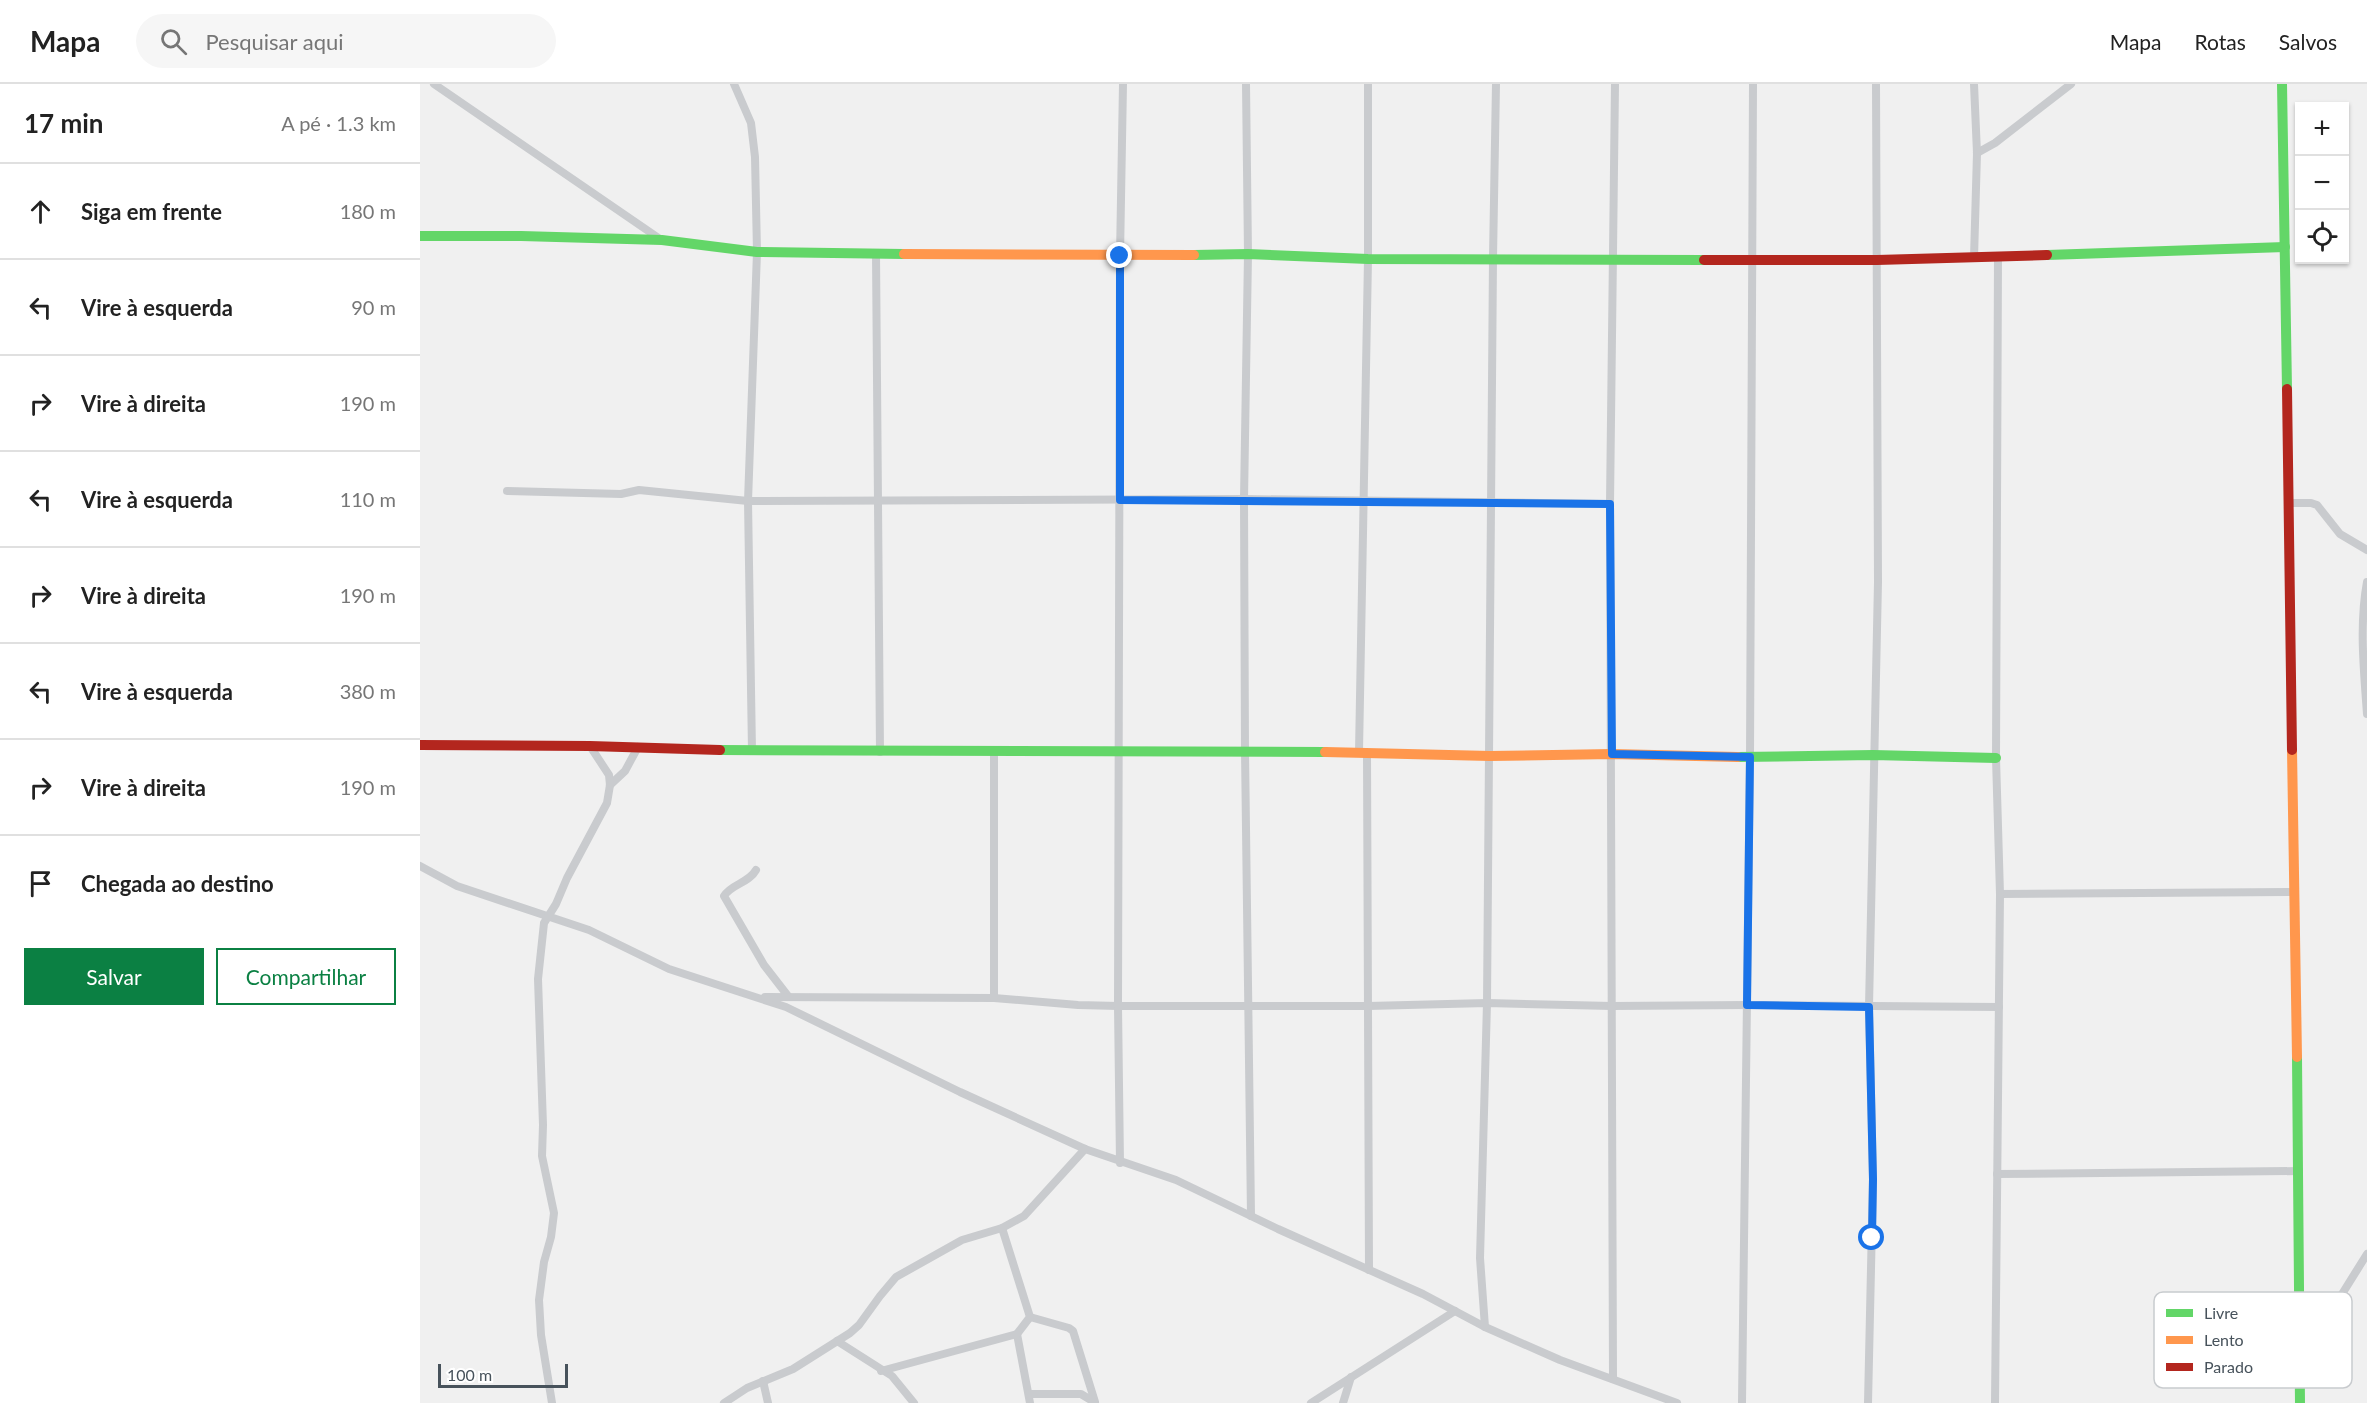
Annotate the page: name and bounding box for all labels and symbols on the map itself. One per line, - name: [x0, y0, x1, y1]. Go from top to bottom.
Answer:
- route end: [1106, 242, 1132, 268]
- route start: [1858, 1224, 1884, 1250]
- legend: [2154, 1292, 2352, 1388]
- text: Livre: [2204, 1303, 2238, 1322]
- text: Lento: [2204, 1330, 2244, 1349]
- text: Parado: [2204, 1357, 2253, 1376]
- scale bar: [438, 1361, 568, 1388]

